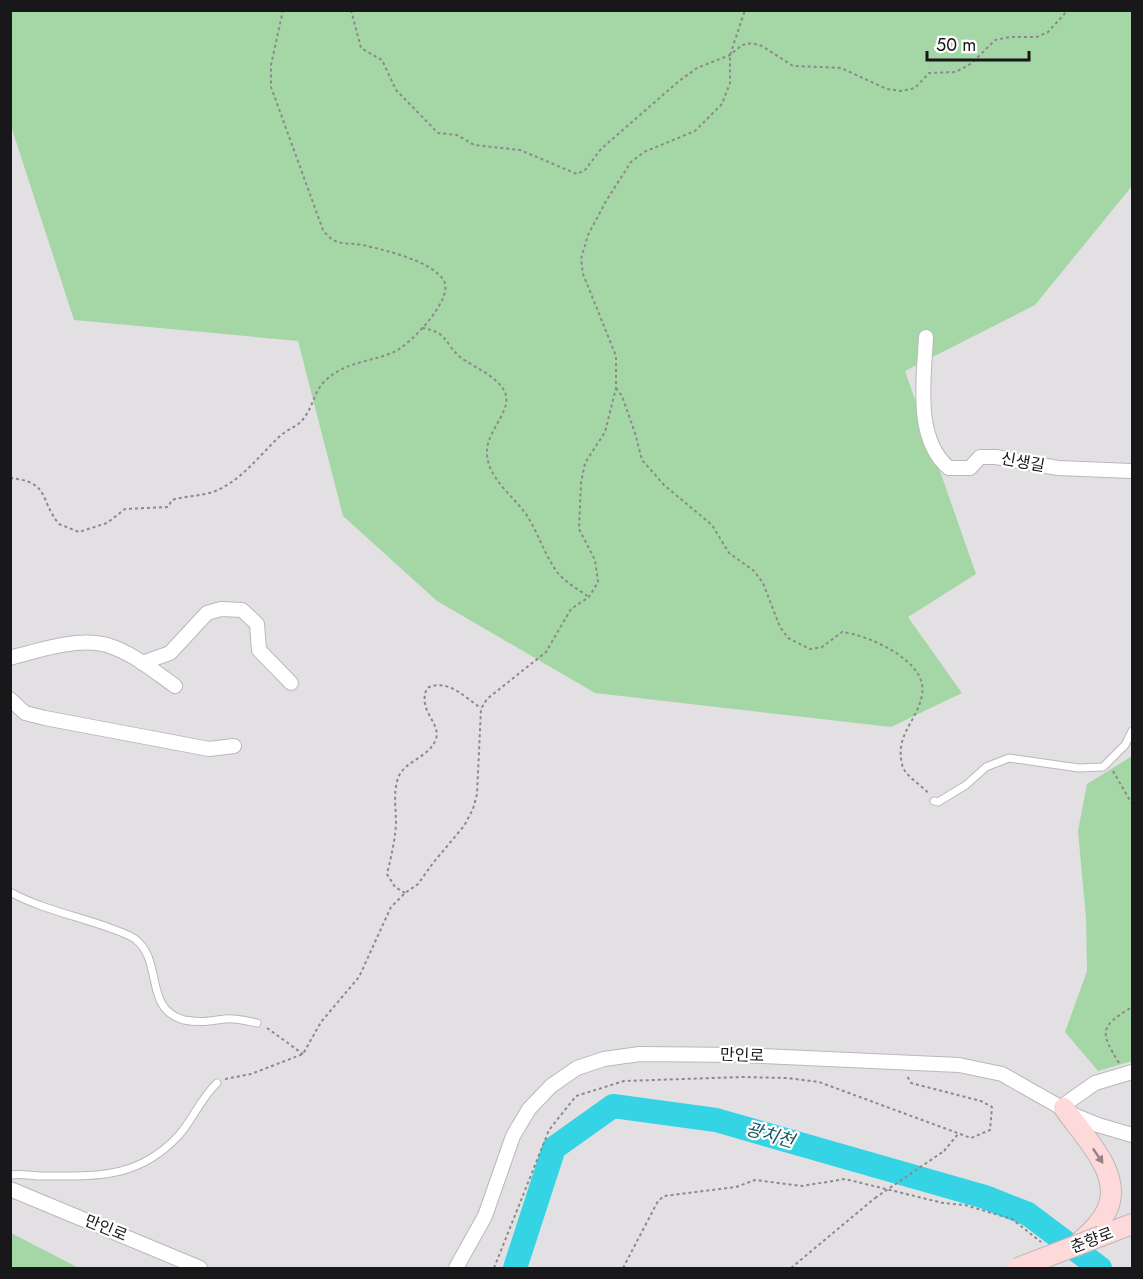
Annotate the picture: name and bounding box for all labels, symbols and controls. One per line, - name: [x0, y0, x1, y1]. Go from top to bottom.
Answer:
- scale bar: [927, 24, 1029, 62]
- text: 50 m: [936, 32, 976, 58]
- street label: 신생길: [999, 447, 1047, 477]
- street label: 만인로: [720, 1043, 765, 1067]
- water label: 광치천: [743, 1116, 800, 1155]
- one-way arrow: [1092, 1148, 1103, 1164]
- street label: 만인로: [81, 1209, 131, 1247]
- street label: 춘향로: [1067, 1221, 1117, 1259]

